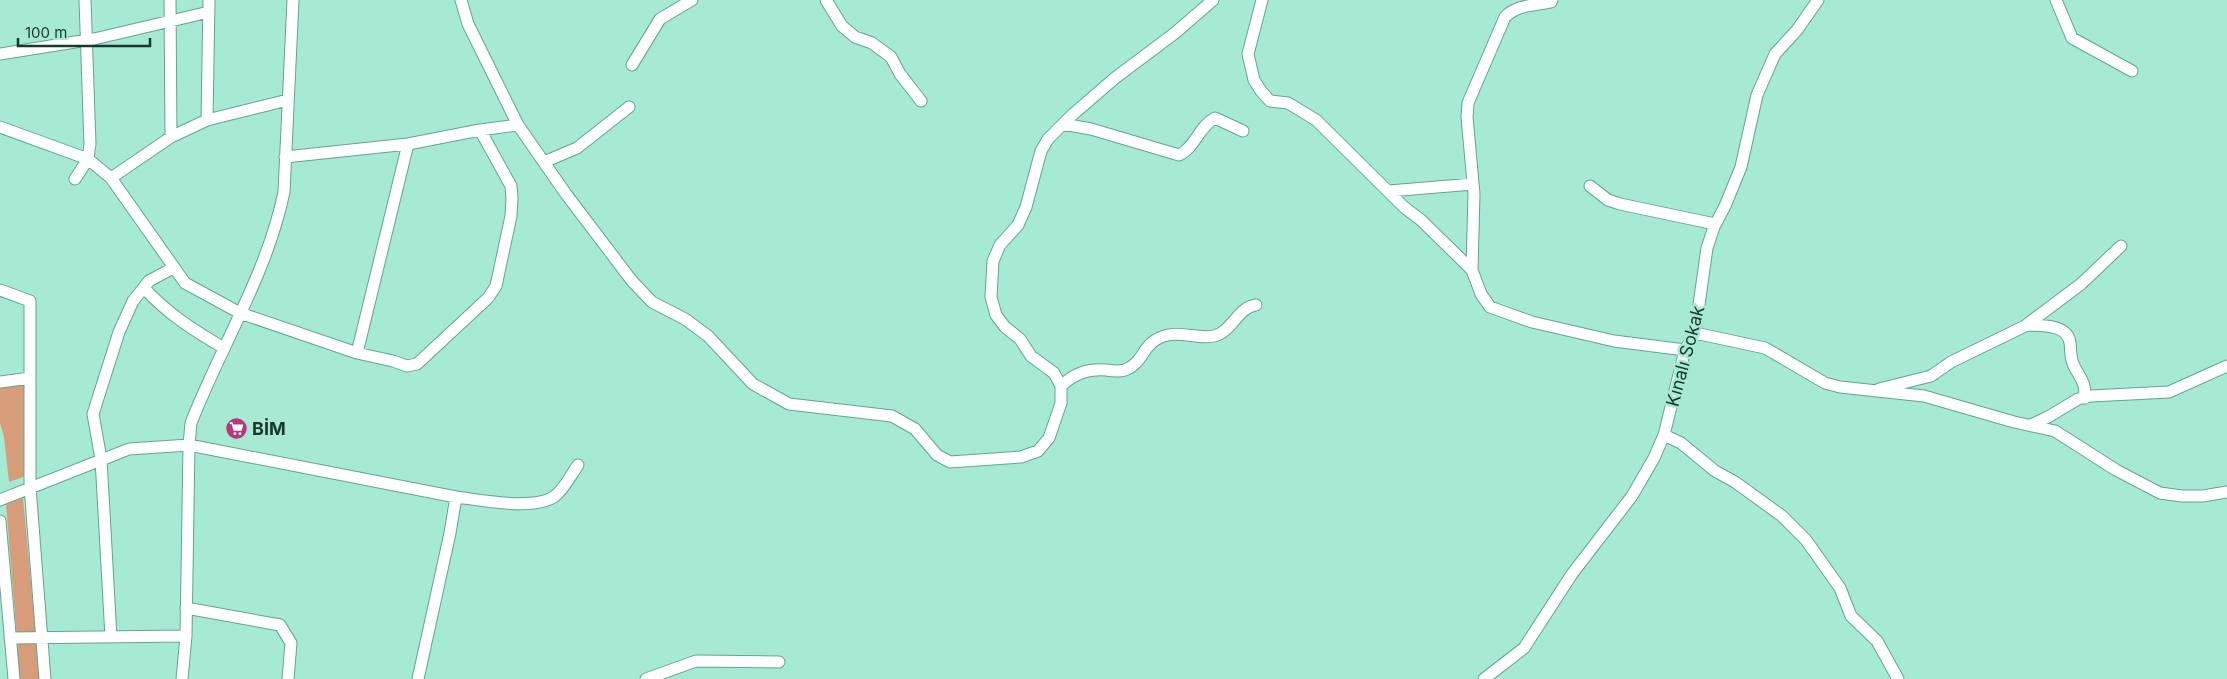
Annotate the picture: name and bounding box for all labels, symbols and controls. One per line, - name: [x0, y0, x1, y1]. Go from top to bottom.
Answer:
- scale bar: [18, 15, 150, 47]
- text: 100 m: [25, 23, 67, 42]
- street label: Kınalı Sokak: [1661, 303, 1709, 409]
- supermarket icon: BİM: [224, 416, 248, 440]
- place label: BİM: [252, 418, 286, 439]

